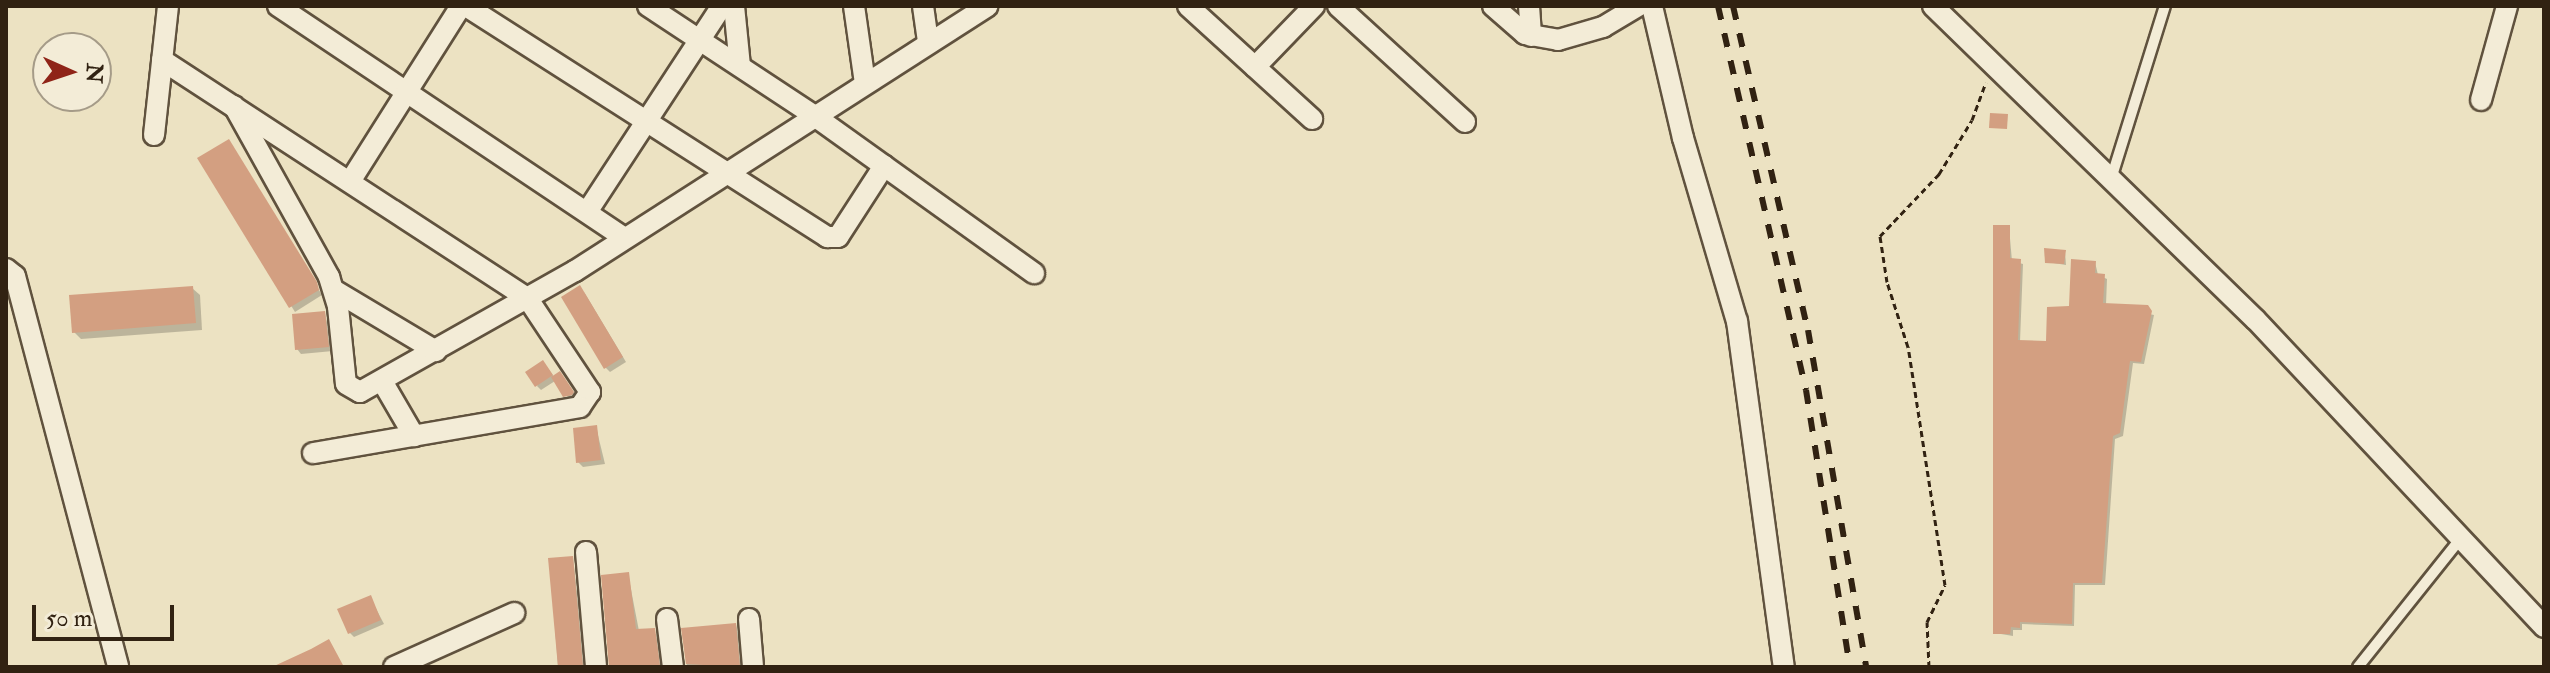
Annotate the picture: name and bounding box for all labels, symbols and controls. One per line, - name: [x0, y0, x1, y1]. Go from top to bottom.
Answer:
- north arrow: [32, 32, 112, 112]
- text: N: [79, 63, 108, 84]
- scale bar: [36, 589, 178, 639]
- text: 50 m: [46, 603, 92, 634]

